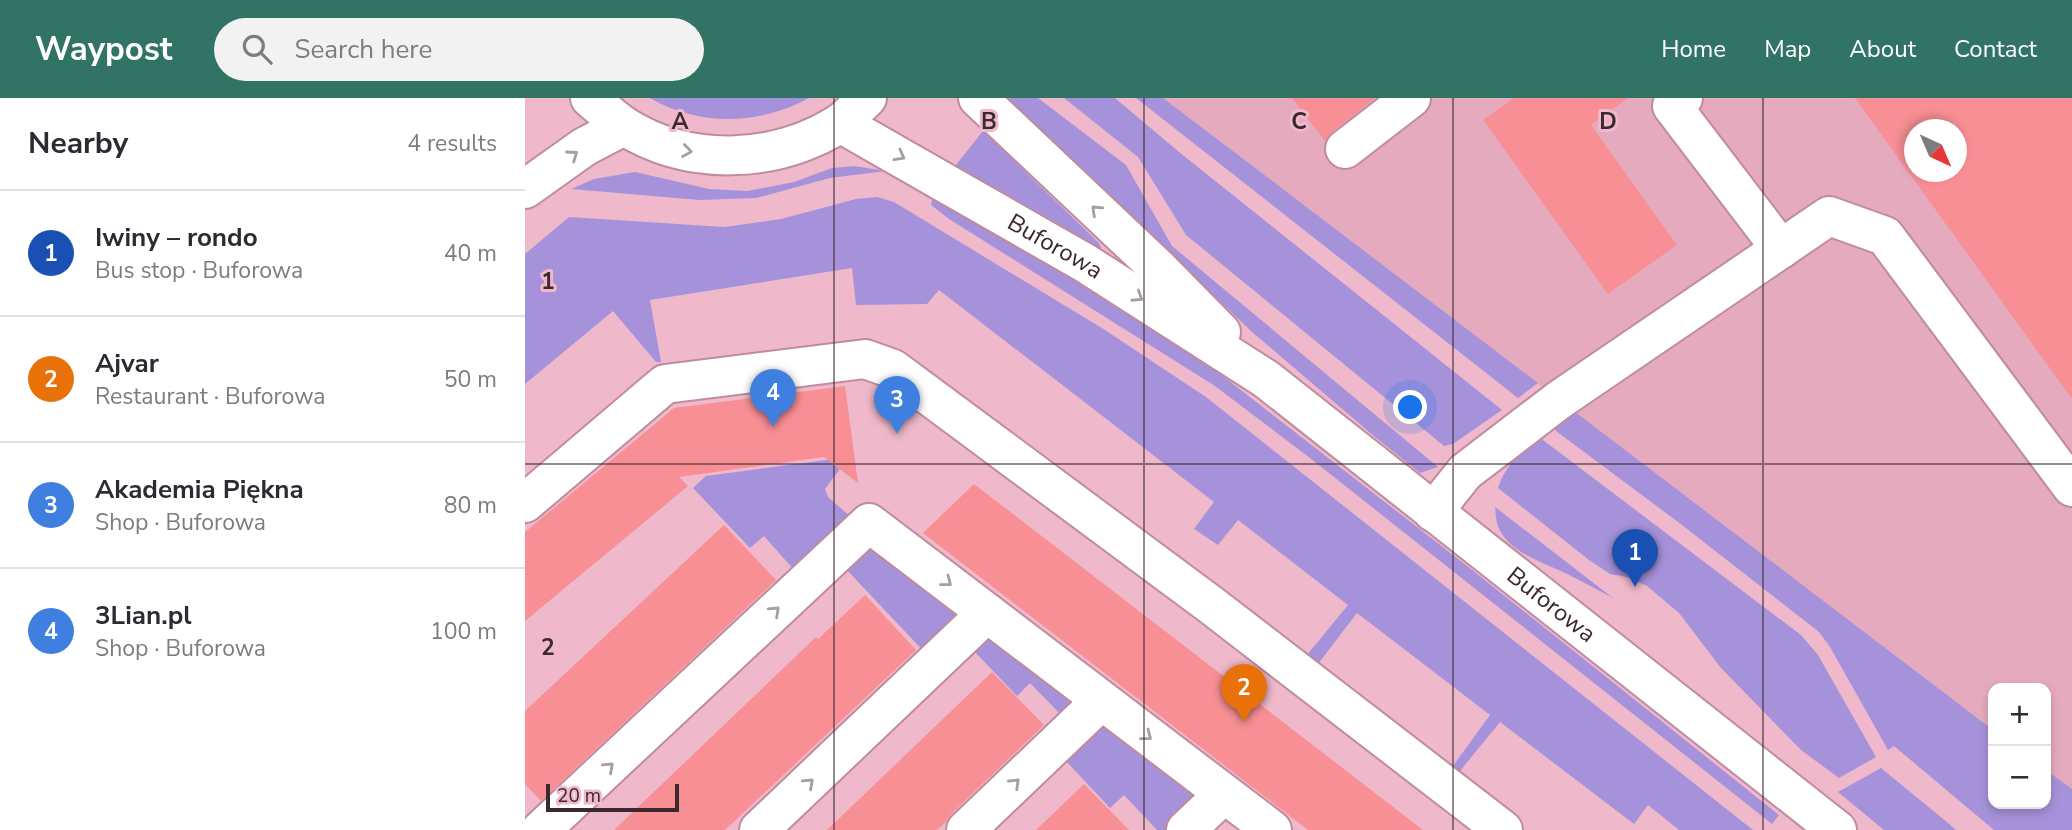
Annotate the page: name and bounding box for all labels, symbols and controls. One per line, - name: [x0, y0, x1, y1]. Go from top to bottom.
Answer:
- search box: [214, 18, 704, 81]
- text: Waypost: [35, 27, 172, 72]
- icon: search: [238, 30, 276, 68]
- text: Search here: [294, 32, 432, 67]
- text: Home: [1661, 33, 1726, 65]
- text: Map: [1764, 33, 1811, 65]
- text: About: [1849, 33, 1916, 65]
- text: Contact: [1954, 33, 2037, 65]
- text: A: [671, 106, 689, 137]
- text: B: [981, 106, 997, 137]
- text: C: [1291, 106, 1307, 137]
- text: D: [1599, 106, 1617, 137]
- north arrow: [1904, 119, 1967, 182]
- text: Nearby: [28, 123, 128, 164]
- text: 4 results: [407, 128, 497, 159]
- one-way arrow: [681, 143, 692, 158]
- one-way arrow: [893, 148, 905, 161]
- one-way arrow: [565, 150, 578, 163]
- street label: Buforowa: [1002, 206, 1109, 286]
- one-way arrow: [1091, 206, 1104, 218]
- text: Iwiny – rondo: [95, 220, 258, 255]
- text: 1: [44, 238, 58, 269]
- text: 40 m: [444, 238, 497, 269]
- text: Bus stop · Buforowa: [95, 255, 303, 286]
- text: 1: [541, 266, 555, 297]
- one-way arrow: [1130, 289, 1143, 302]
- text: Ajvar: [95, 346, 159, 381]
- text: 2: [44, 364, 58, 395]
- text: 50 m: [444, 364, 497, 395]
- pin: 4: [750, 369, 796, 427]
- pin: 3: [874, 376, 920, 434]
- text: Restaurant · Buforowa: [95, 381, 326, 412]
- your location: [1393, 390, 1427, 424]
- text: Akademia Piękna: [95, 472, 304, 507]
- text: 3: [44, 490, 58, 521]
- text: 80 m: [444, 490, 497, 521]
- text: Shop · Buforowa: [95, 507, 266, 538]
- pin: 1: [1612, 529, 1658, 587]
- street label: Buforowa: [1500, 559, 1603, 650]
- one-way arrow: [939, 574, 952, 587]
- text: 3Lian.pl: [95, 598, 192, 633]
- one-way arrow: [767, 606, 780, 619]
- text: 4: [44, 616, 58, 647]
- text: 100 m: [430, 616, 497, 647]
- text: 2: [541, 632, 555, 663]
- text: Shop · Buforowa: [95, 633, 266, 664]
- pin: 2: [1221, 664, 1267, 722]
- map controls: [1988, 683, 2051, 809]
- button: +: [1988, 683, 2051, 746]
- one-way arrow: [1139, 727, 1152, 740]
- button: −: [1988, 746, 2051, 809]
- one-way arrow: [601, 762, 614, 775]
- one-way arrow: [1007, 778, 1020, 791]
- one-way arrow: [800, 779, 813, 791]
- scale bar: [546, 781, 679, 813]
- text: 20 m: [557, 783, 601, 809]

